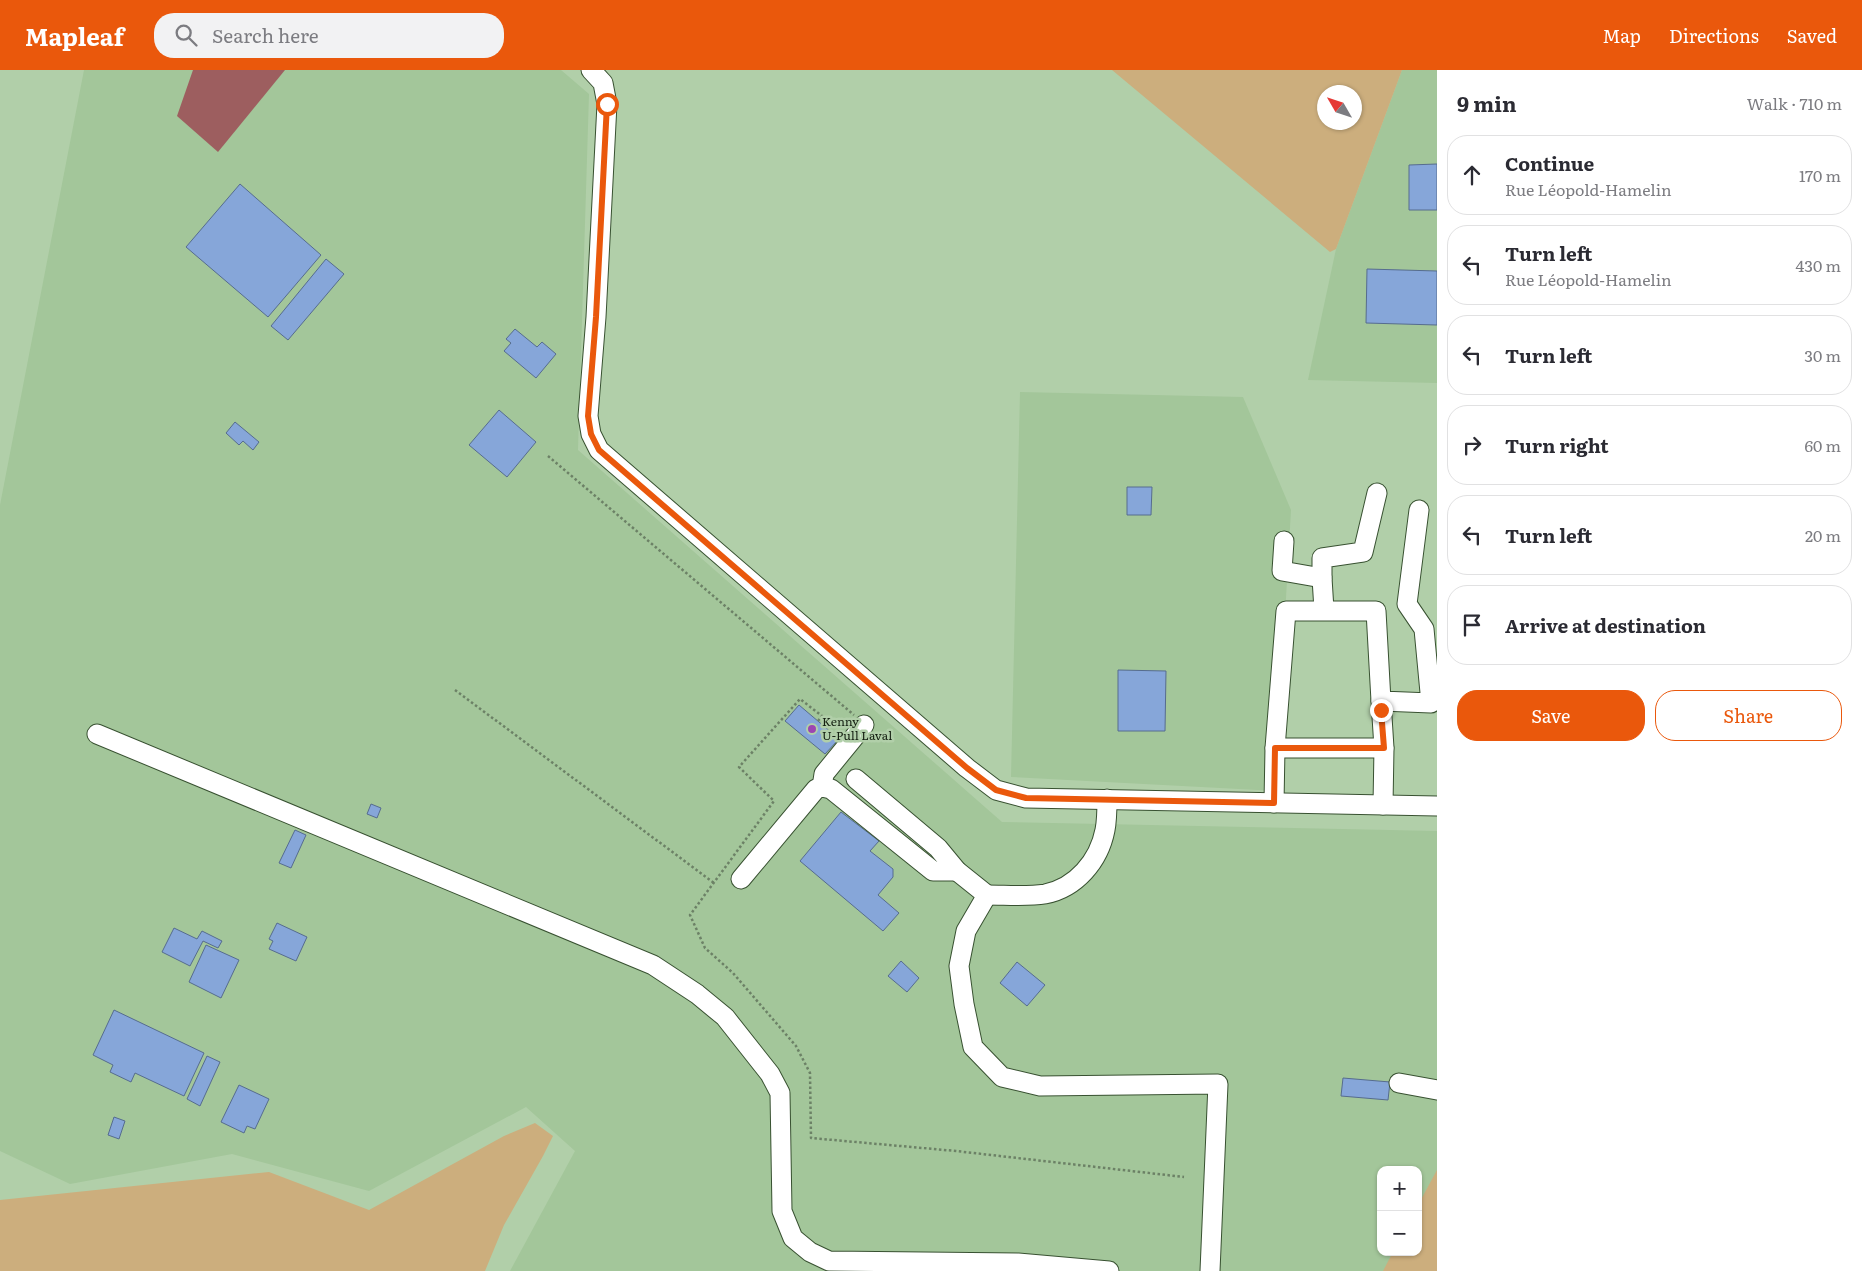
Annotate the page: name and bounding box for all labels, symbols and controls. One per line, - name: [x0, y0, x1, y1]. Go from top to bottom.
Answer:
- search box: [154, 13, 504, 58]
- text: Mapleaf: [25, 18, 124, 53]
- icon: search: [172, 21, 200, 49]
- text: Search here: [212, 21, 319, 49]
- text: Map: [1603, 22, 1641, 49]
- text: Directions: [1669, 22, 1759, 49]
- text: Saved: [1787, 22, 1837, 49]
- north arrow: [1317, 85, 1362, 130]
- text: 9 min: [1457, 87, 1517, 118]
- text: Walk · 710 m: [1747, 91, 1842, 115]
- route start: [596, 93, 619, 116]
- text: Continue: [1505, 149, 1594, 177]
- icon: ahead: [1458, 161, 1486, 189]
- text: 170 m: [1799, 163, 1841, 187]
- text: Rue Léopold-Hamelin: [1505, 177, 1672, 201]
- text: Turn left: [1505, 239, 1592, 267]
- icon: left: [1458, 251, 1486, 279]
- text: 430 m: [1796, 253, 1841, 277]
- text: Rue Léopold-Hamelin: [1505, 267, 1672, 291]
- icon: left: [1458, 341, 1486, 369]
- text: Turn left: [1505, 341, 1592, 369]
- text: 30 m: [1804, 343, 1841, 367]
- icon: right: [1458, 431, 1486, 459]
- text: Turn right: [1505, 431, 1609, 459]
- text: 60 m: [1804, 433, 1841, 457]
- icon: left: [1458, 521, 1486, 549]
- text: Turn left: [1505, 521, 1592, 549]
- text: 20 m: [1805, 523, 1841, 547]
- icon: arrive: [1458, 611, 1486, 639]
- text: Arrive at destination: [1505, 611, 1706, 639]
- button: Save: [1457, 690, 1645, 741]
- button: Share: [1655, 690, 1842, 741]
- route end: [1370, 699, 1393, 722]
- place label: Kenny U-Pull Laval: [822, 712, 892, 744]
- marker: Kenny U-Pull Laval: [806, 723, 818, 735]
- map controls: [1377, 1166, 1422, 1256]
- button: +: [1377, 1166, 1422, 1211]
- button: −: [1377, 1211, 1422, 1256]

